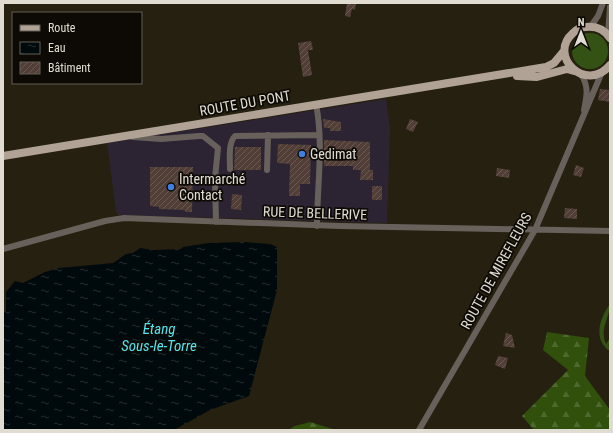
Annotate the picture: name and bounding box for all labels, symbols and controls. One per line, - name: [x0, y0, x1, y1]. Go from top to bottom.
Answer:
- legend: [12, 12, 142, 84]
- north arrow: [561, 12, 601, 52]
- text: N: [578, 16, 585, 29]
- text: Route: [48, 21, 76, 35]
- text: Eau: [48, 41, 66, 55]
- text: Bâtiment: [48, 61, 91, 75]
- street label: ROUTE DU PONT: [198, 87, 292, 119]
- place label: Gedimat: [310, 146, 356, 162]
- marker: Gedimat: [297, 149, 307, 159]
- place label: Intermarché Contact: [179, 171, 246, 203]
- marker: Intermarché Contact: [166, 182, 176, 192]
- street label: RUE DE BELLERIVE: [263, 203, 367, 223]
- street label: ROUTE DE MIREFLEURS: [457, 210, 535, 332]
- water label: Étang Sous-le-Torre: [121, 320, 197, 355]

